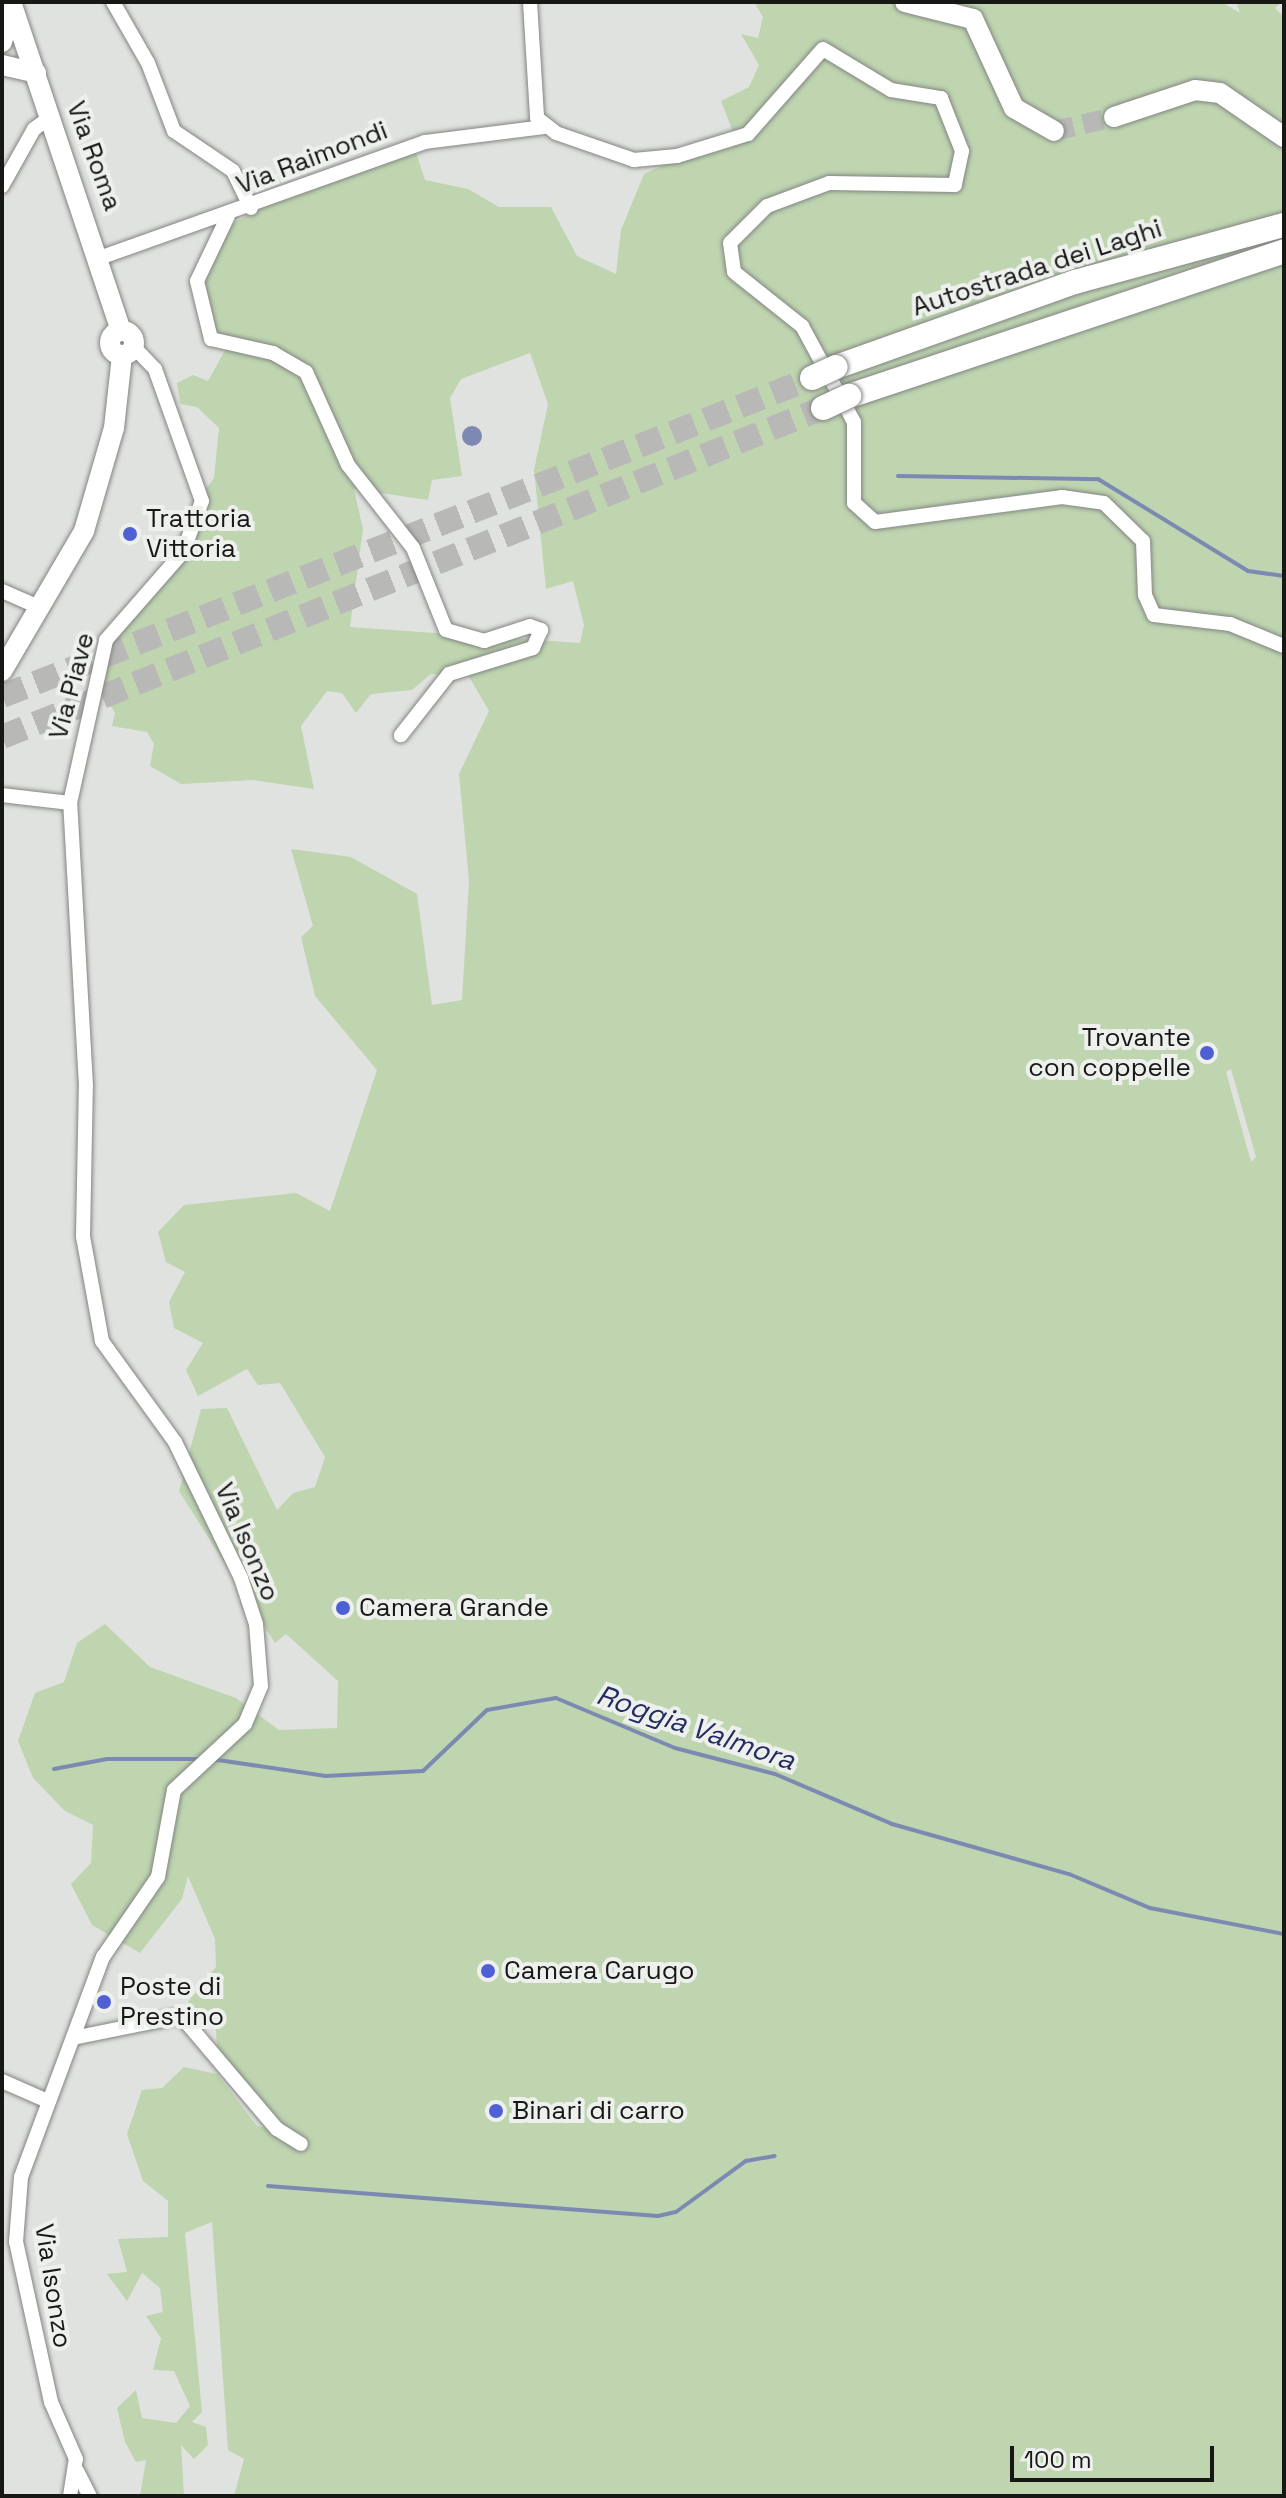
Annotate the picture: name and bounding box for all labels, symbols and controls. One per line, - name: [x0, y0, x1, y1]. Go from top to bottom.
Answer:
- street label: Via Roma: [60, 97, 128, 215]
- street label: Via Raimondi: [232, 115, 392, 201]
- street label: Autostrada dei Laghi: [908, 213, 1166, 323]
- place label: Trattoria Vittoria: [146, 503, 251, 564]
- marker: Trattoria Vittoria: [121, 525, 139, 543]
- street label: Via Piave: [43, 629, 101, 743]
- place label: Trovante con coppelle: [1028, 1022, 1191, 1084]
- marker: Trovante con coppelle: [1198, 1044, 1216, 1062]
- street label: Via Isonzo: [208, 1478, 286, 1606]
- place label: Camera Grande: [359, 1592, 549, 1624]
- marker: Camera Grande: [334, 1599, 352, 1617]
- water label: Roggia Valmora: [592, 1677, 800, 1777]
- place label: Camera Carugo: [504, 1955, 695, 1987]
- marker: Camera Carugo: [479, 1962, 497, 1980]
- place label: Poste di Prestino: [120, 1971, 224, 2032]
- marker: Poste di Prestino: [95, 1993, 113, 2011]
- place label: Binari di carro: [512, 2095, 685, 2127]
- marker: Binari di carro: [487, 2102, 505, 2120]
- street label: Via Isonzo: [28, 2222, 78, 2350]
- scale bar: [1014, 2430, 1218, 2480]
- text: 100 m: [1024, 2444, 1092, 2475]

